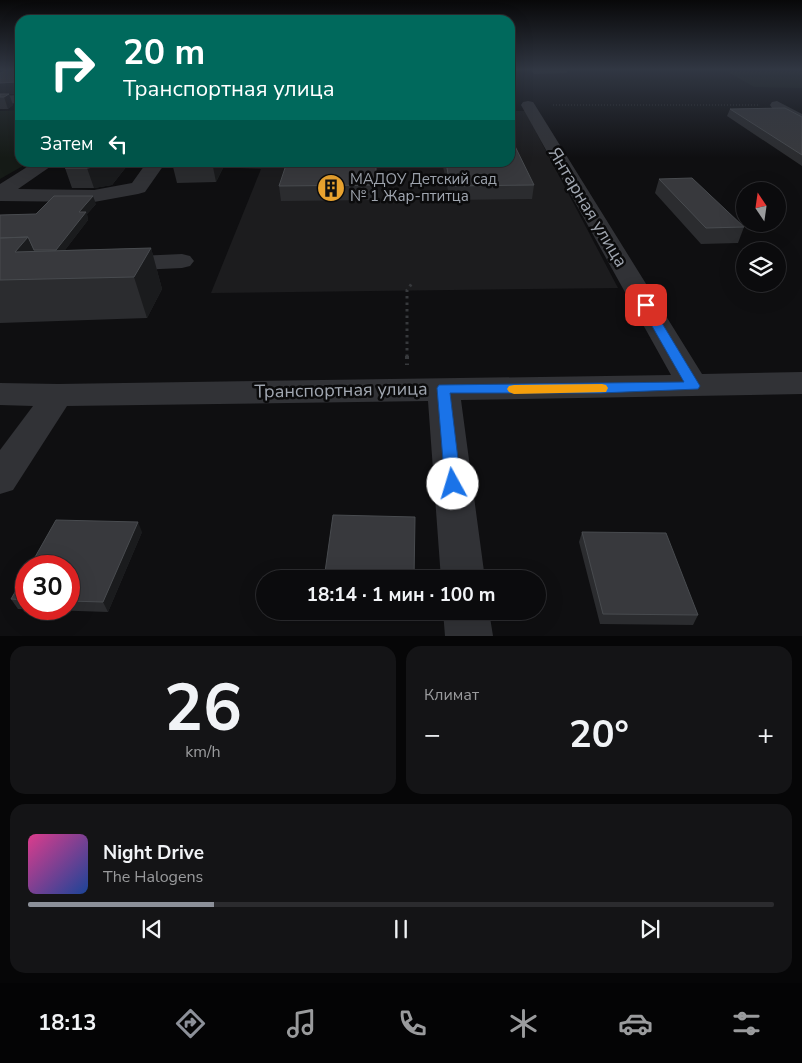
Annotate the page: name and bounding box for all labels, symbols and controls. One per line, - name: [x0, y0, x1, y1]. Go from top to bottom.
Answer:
- text: 20 m: [123, 29, 205, 76]
- icon: right: [40, 35, 105, 100]
- text: Транспортная улица: [123, 74, 335, 104]
- icon: left: [104, 130, 132, 158]
- text: Затем: [40, 131, 94, 157]
- street label: Янтарная улица: [543, 143, 633, 271]
- place label: МАДОУ Детский сад № 1 Жар-птитца: [350, 169, 497, 206]
- building icon: МАДОУ Детский сад № 1 Жар-птитца: [316, 173, 346, 203]
- north arrow: [736, 182, 786, 232]
- map controls: [736, 182, 786, 292]
- button: layers: [736, 242, 786, 292]
- pin: [625, 284, 667, 326]
- icon: arrive: [632, 291, 660, 319]
- street label: Транспортная улица: [254, 376, 428, 404]
- position arrow: [426, 457, 478, 509]
- speed limit sign: 30: [15, 555, 80, 620]
- text: 18:14 · 1 мин · 100 m: [307, 582, 495, 608]
- text: 26: [164, 664, 242, 753]
- text: Климат: [424, 684, 479, 706]
- text: 20°: [569, 709, 629, 760]
- text: −: [424, 716, 441, 754]
- text: +: [757, 716, 774, 754]
- text: km/h: [185, 741, 221, 763]
- text: Night Drive: [103, 840, 204, 866]
- text: The Halogens: [103, 866, 203, 888]
- icon: previous: [138, 915, 166, 943]
- icon: pause: [387, 915, 415, 943]
- icon: next: [636, 915, 664, 943]
- icon: directions: [173, 1006, 208, 1041]
- icon: music: [284, 1006, 319, 1041]
- icon: phone: [395, 1006, 430, 1041]
- icon: climate: [506, 1006, 541, 1041]
- icon: car: [618, 1006, 653, 1041]
- icon: filters: [729, 1006, 764, 1041]
- text: 18:13: [38, 1008, 96, 1038]

